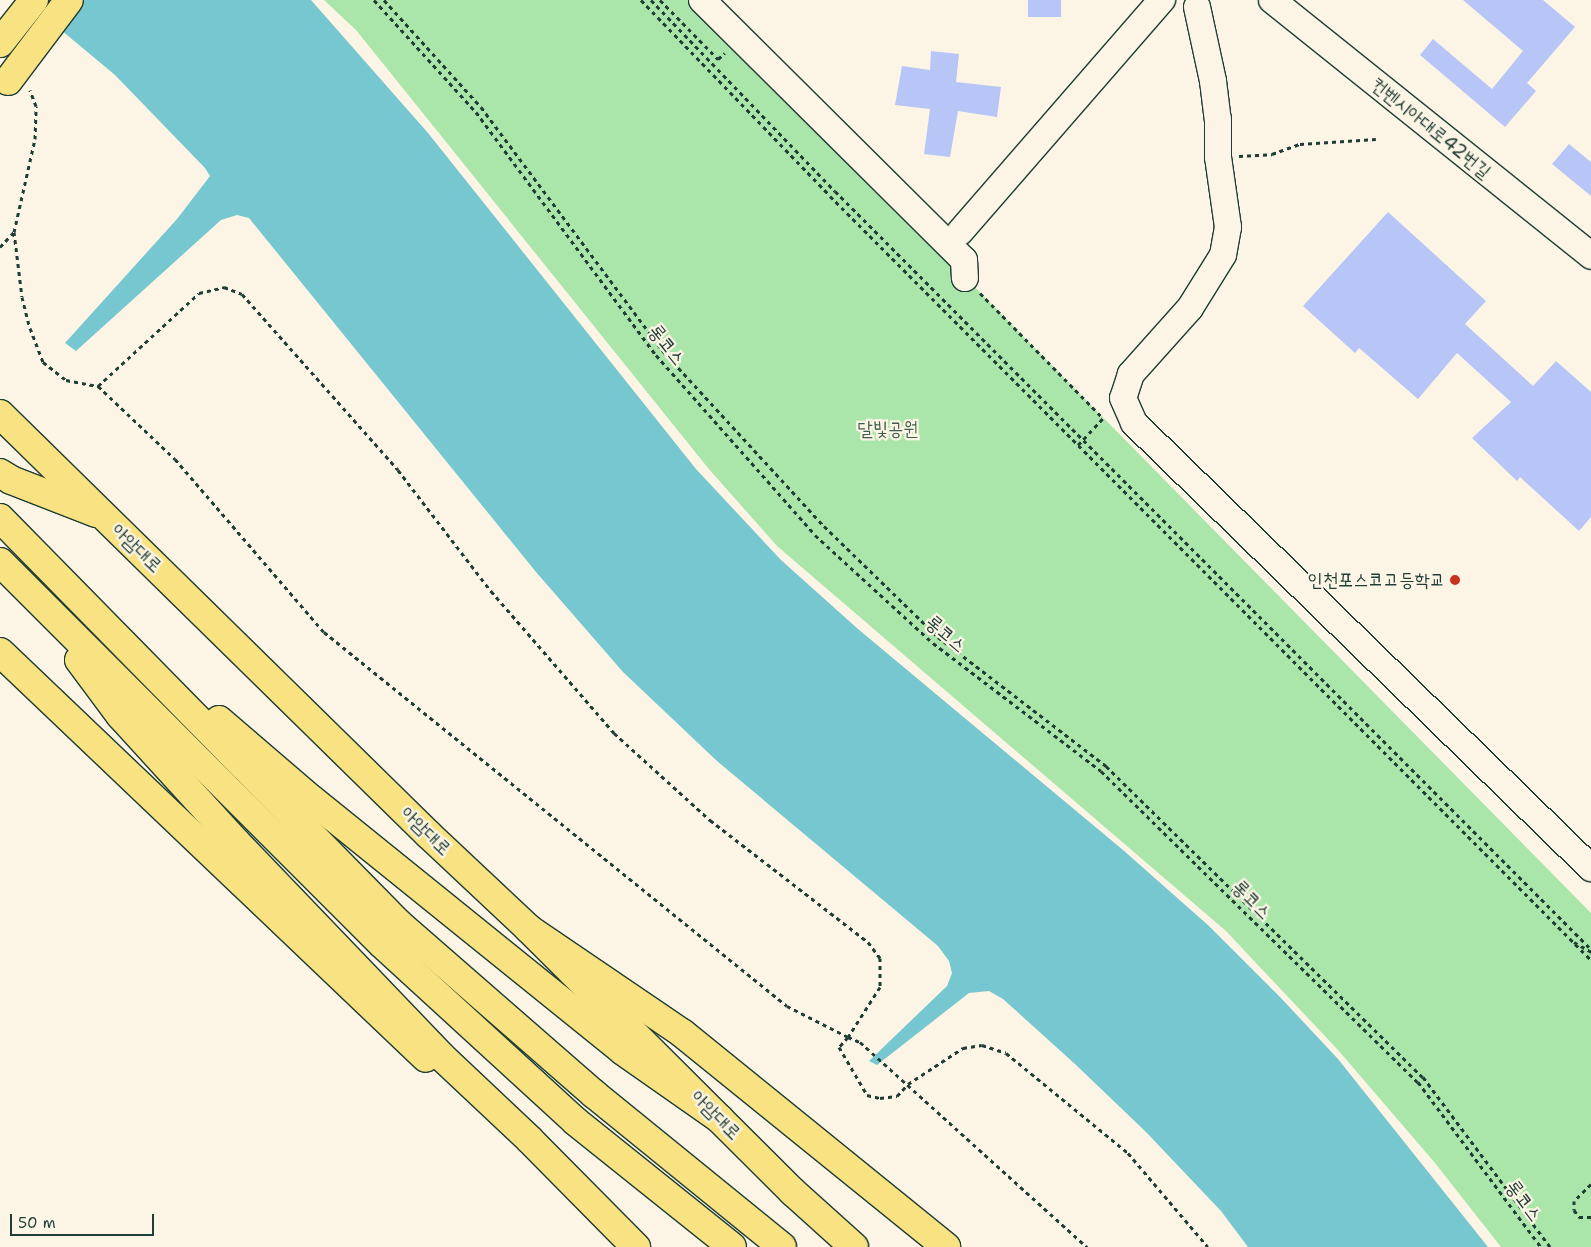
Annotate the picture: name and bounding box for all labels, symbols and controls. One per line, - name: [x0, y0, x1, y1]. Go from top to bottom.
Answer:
- street label: 컨벤시아대로42번길: [1366, 73, 1496, 183]
- street label: 롱코스: [644, 320, 690, 370]
- park label: 달빛공원: [857, 418, 919, 440]
- street label: 아암대로: [107, 519, 167, 577]
- place label: 인천포스코고등학교: [1307, 569, 1445, 591]
- marker: 인천포스코고등학교: [1449, 574, 1461, 586]
- street label: 롱코스: [921, 611, 971, 657]
- street label: 아암대로: [396, 802, 456, 860]
- street label: 롱코스: [1228, 876, 1276, 924]
- street label: 아암대로: [686, 1085, 746, 1145]
- street label: 롱코스: [1501, 1176, 1547, 1226]
- scale bar: [12, 1204, 156, 1236]
- text: 50 m: [18, 1213, 56, 1233]

